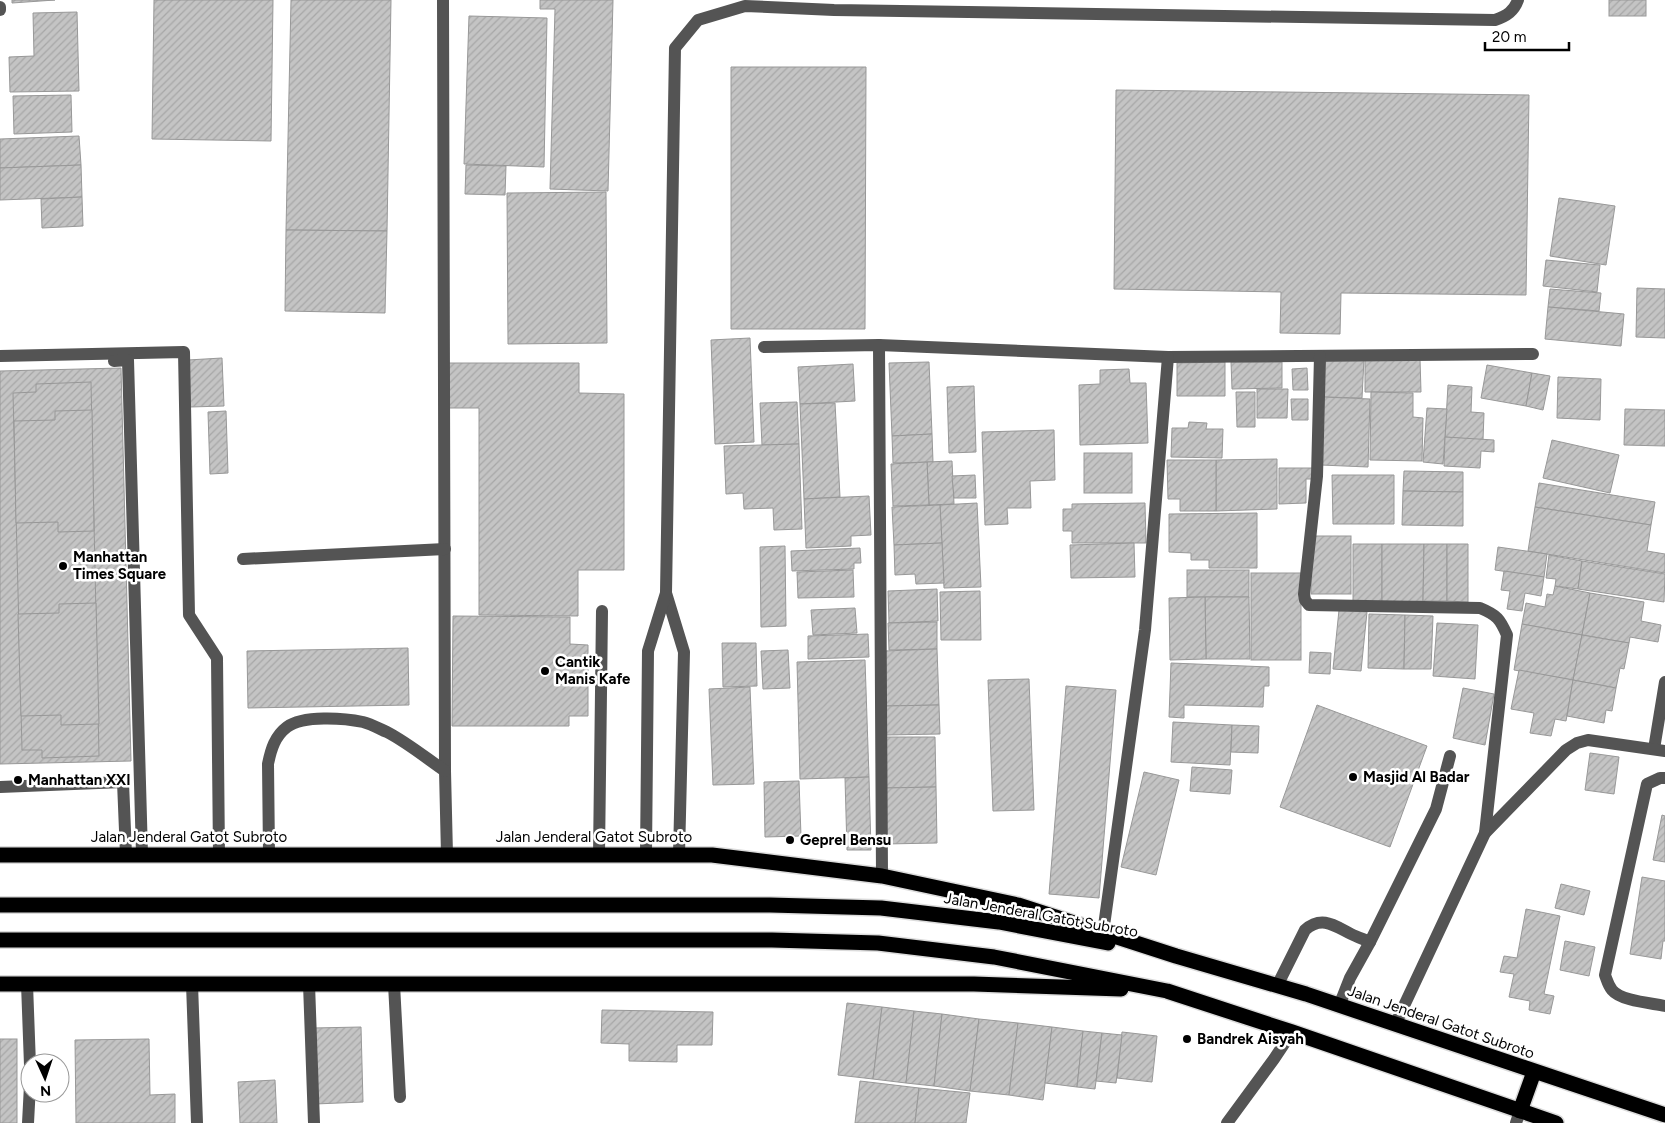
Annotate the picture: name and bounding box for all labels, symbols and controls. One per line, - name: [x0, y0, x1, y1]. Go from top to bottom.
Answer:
- scale bar: [1485, 20, 1569, 52]
- text: 20 m: [1492, 28, 1526, 46]
- place label: Manhattan Times Square: [73, 548, 167, 583]
- marker: Manhattan Times Square: [57, 560, 69, 572]
- place label: Cantik Manis Kafe: [555, 653, 631, 688]
- marker: Cantik Manis Kafe: [539, 665, 551, 677]
- place label: Masjid Al Badar: [1363, 768, 1470, 786]
- place label: Manhattan XXI: [28, 771, 131, 789]
- marker: Masjid Al Badar: [1347, 771, 1359, 783]
- marker: Manhattan XXI: [12, 774, 24, 786]
- street label: Jalan Jenderal Gatot Subroto: [91, 828, 288, 846]
- street label: Jalan Jenderal Gatot Subroto: [496, 828, 693, 846]
- place label: Geprel Bensu: [800, 831, 891, 849]
- marker: Geprel Bensu: [784, 834, 796, 846]
- street label: Jalan Jenderal Gatot Subroto: [943, 889, 1140, 941]
- street label: Jalan Jenderal Gatot Subroto: [1345, 981, 1537, 1063]
- place label: Bandrek Aisyah: [1197, 1030, 1304, 1048]
- marker: Bandrek Aisyah: [1181, 1033, 1193, 1045]
- north arrow: [20, 1053, 70, 1103]
- text: N: [40, 1082, 52, 1099]

